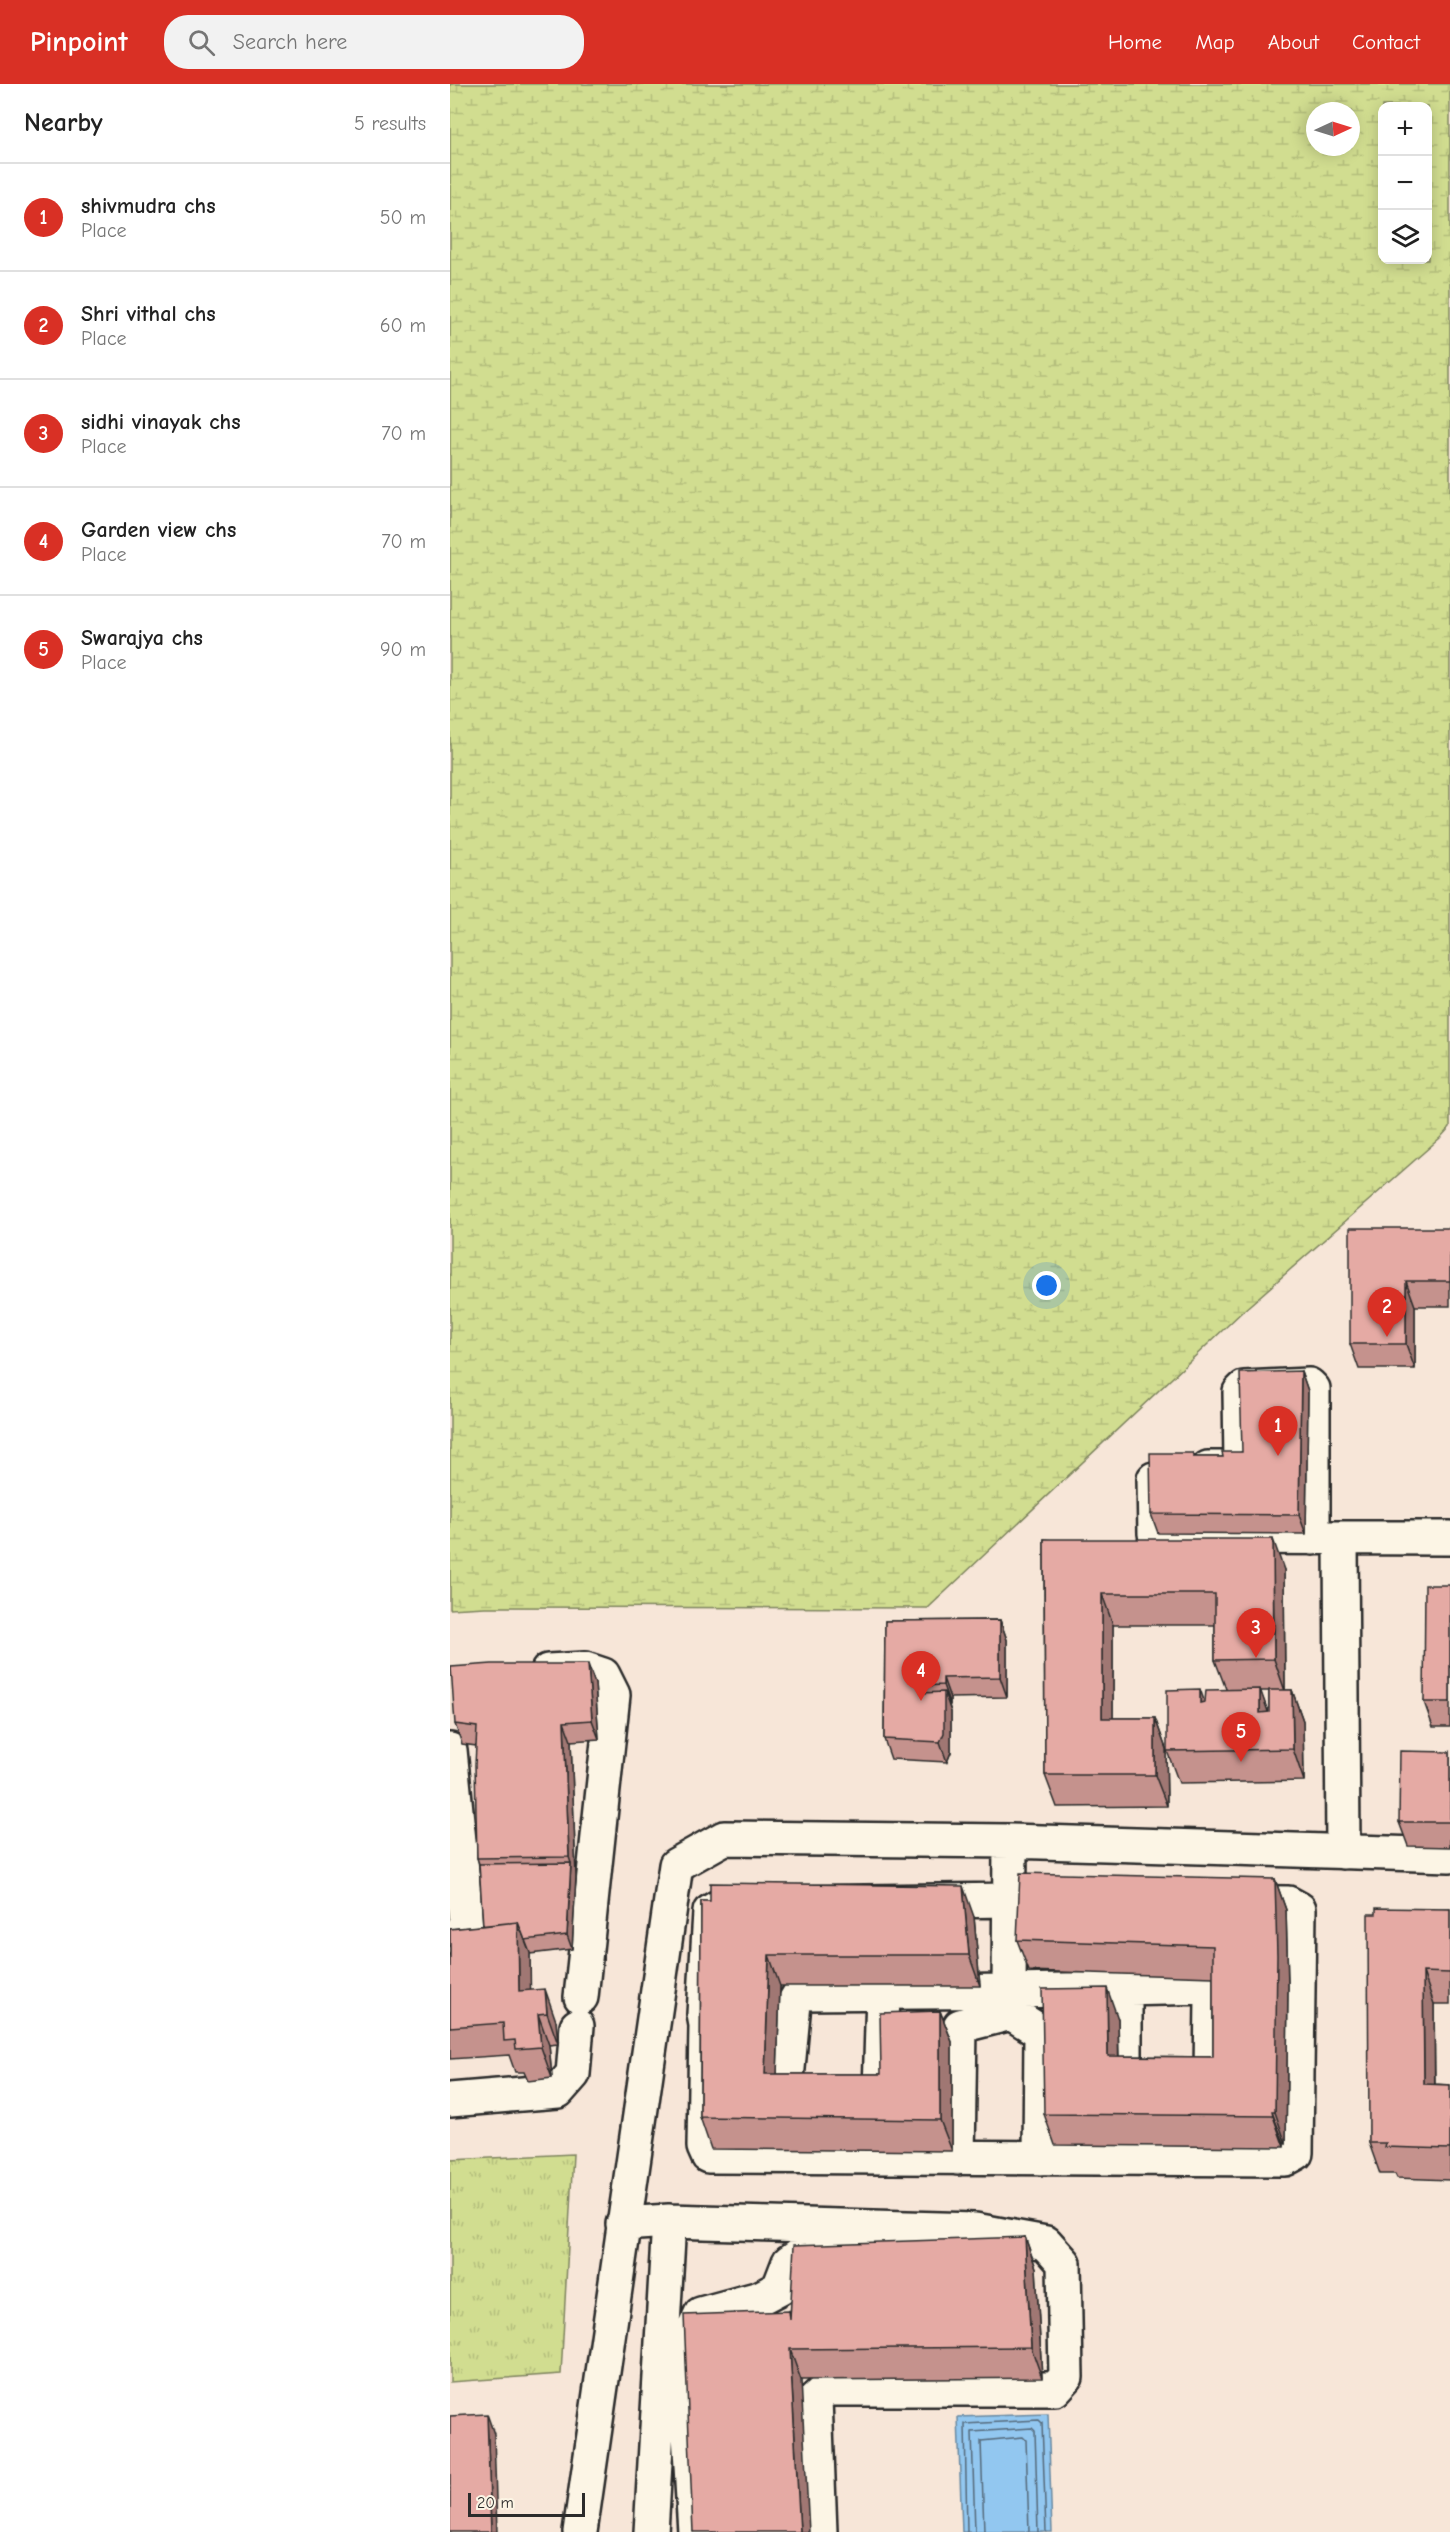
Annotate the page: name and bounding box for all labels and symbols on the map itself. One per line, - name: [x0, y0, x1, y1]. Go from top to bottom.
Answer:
- north arrow: [1306, 102, 1360, 156]
- your location: [1032, 1271, 1061, 1300]
- pin: 2: [1368, 1288, 1406, 1337]
- pin: 1: [1258, 1406, 1298, 1456]
- pin: 3: [1236, 1608, 1276, 1658]
- pin: 4: [902, 1652, 940, 1701]
- pin: 5: [1222, 1712, 1260, 1762]
- scale bar: [468, 2490, 585, 2518]

